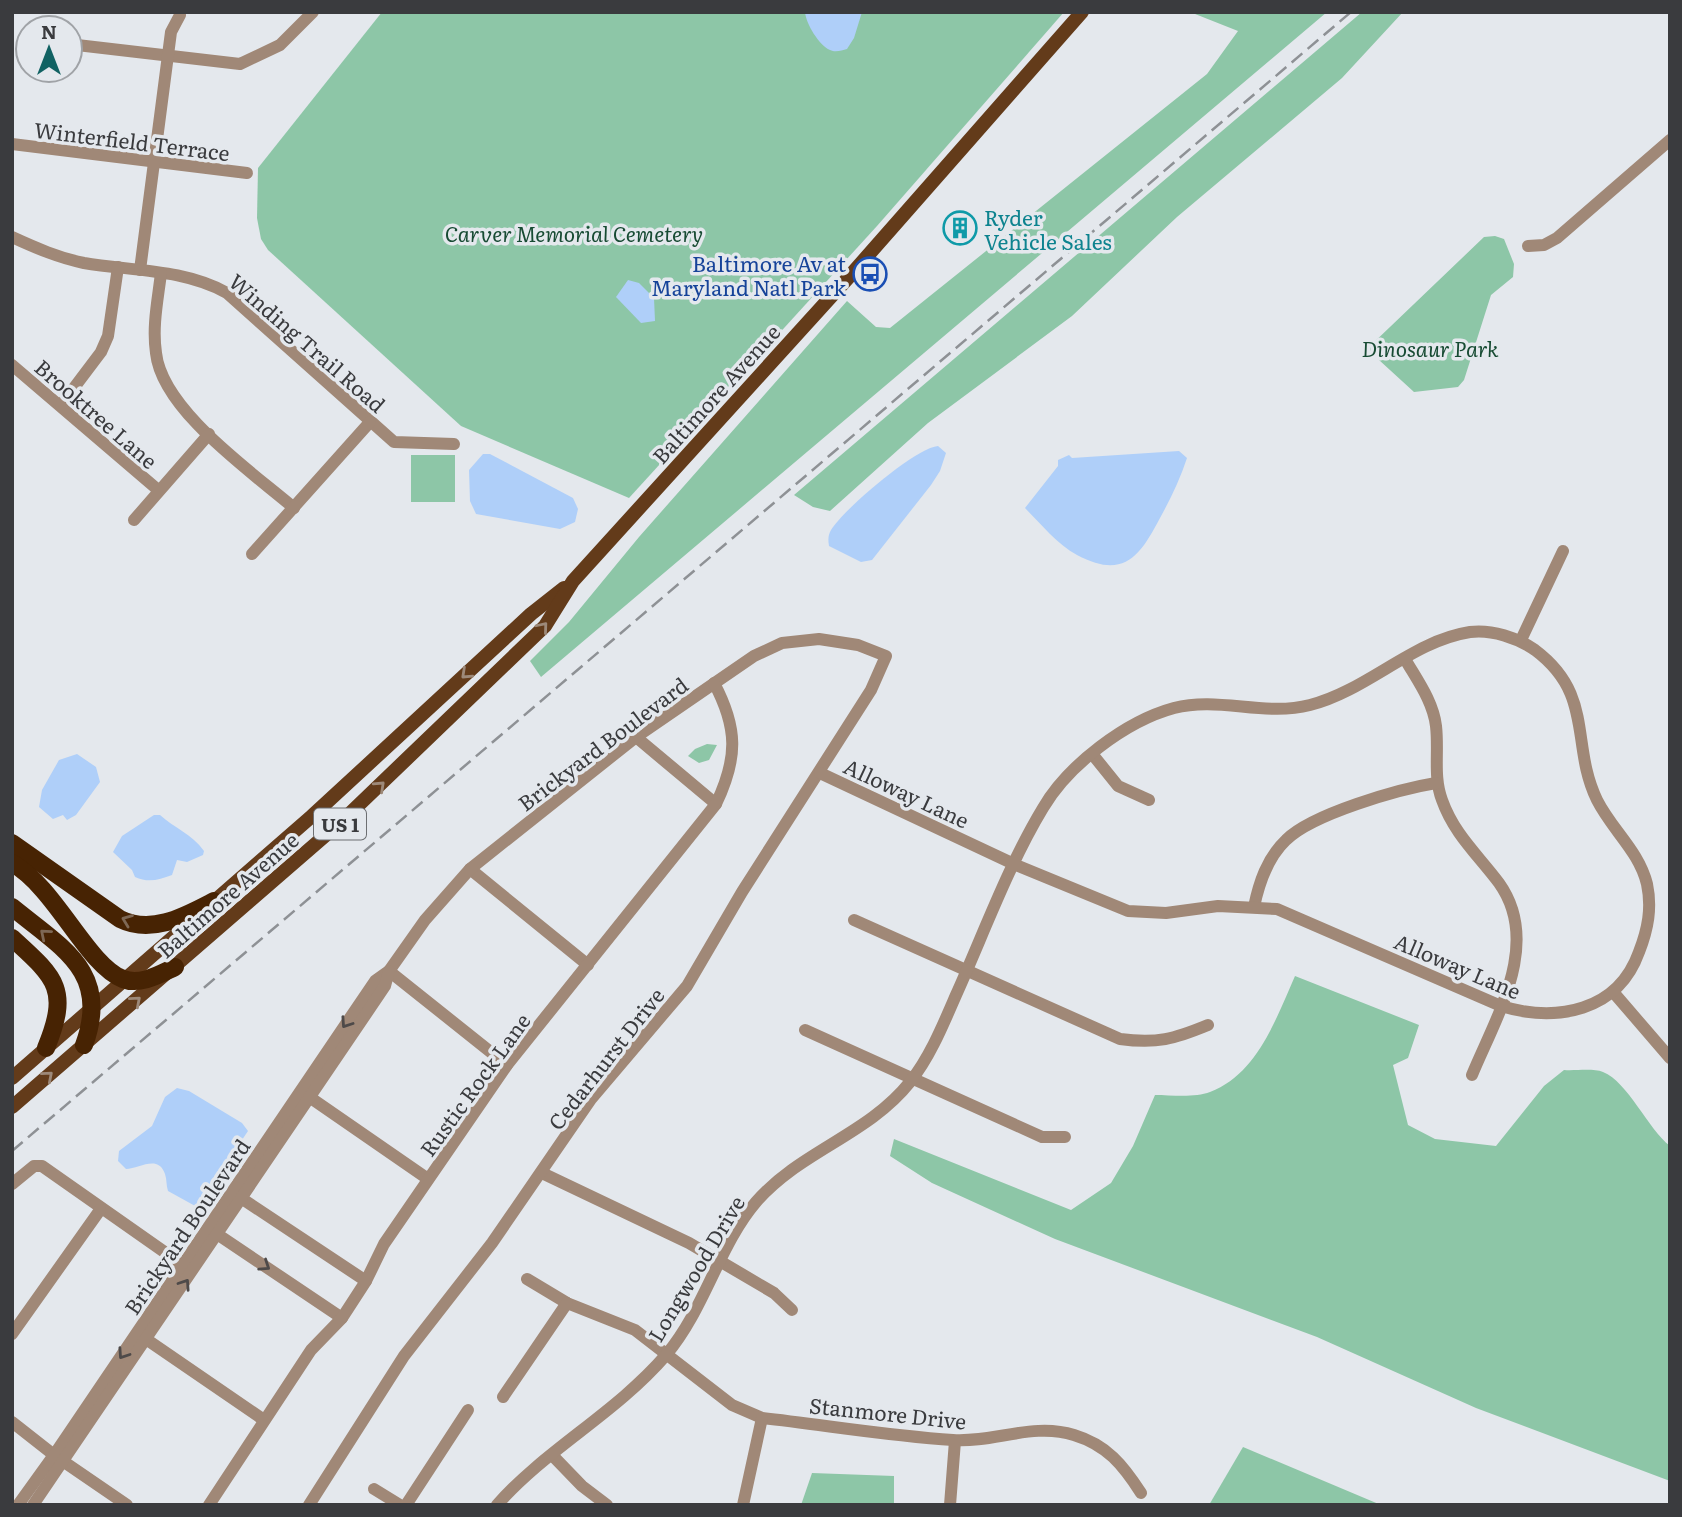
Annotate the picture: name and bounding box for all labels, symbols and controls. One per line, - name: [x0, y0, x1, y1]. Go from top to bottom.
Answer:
- north arrow: [14, 14, 84, 84]
- text: N: [41, 17, 57, 45]
- street label: Winterfield Terrace: [32, 113, 232, 167]
- place label: Ryder Vehicle Sales: [984, 201, 1112, 256]
- building icon: Ryder Vehicle Sales: [941, 209, 979, 247]
- park label: Carver Memorial Cemetery: [445, 217, 703, 248]
- place label: Baltimore Av at Maryland Natl Park: [651, 247, 847, 302]
- bus stop icon: Baltimore Av at Maryland Natl Park: [851, 255, 889, 293]
- street label: Winding Trail Road: [223, 265, 393, 419]
- street label: Baltimore Avenue: [644, 316, 786, 470]
- park label: Dinosaur Park: [1362, 332, 1499, 363]
- street label: Brooktree Lane: [29, 351, 165, 475]
- one-way arrow: [534, 622, 547, 634]
- one-way arrow: [461, 665, 474, 678]
- street label: Brickyard Boulevard: [510, 669, 694, 817]
- street label: Alloway Lane: [839, 749, 975, 835]
- one-way arrow: [372, 781, 385, 794]
- road number: US 1: [314, 808, 366, 839]
- street label: Baltimore Avenue: [150, 824, 305, 964]
- one-way arrow: [122, 915, 134, 929]
- street label: Alloway Lane: [1390, 924, 1526, 1006]
- one-way arrow: [41, 930, 54, 942]
- street label: Cedarhurst Drive: [540, 980, 670, 1136]
- one-way arrow: [127, 997, 140, 1009]
- street label: Rustic Rock Lane: [411, 1006, 537, 1162]
- one-way arrow: [342, 1015, 355, 1028]
- one-way arrow: [40, 1072, 53, 1084]
- street label: Brickyard Boulevard: [116, 1132, 257, 1320]
- street label: Longwood Drive: [639, 1189, 751, 1347]
- one-way arrow: [257, 1258, 270, 1271]
- one-way arrow: [177, 1279, 189, 1292]
- one-way arrow: [119, 1346, 131, 1359]
- street label: Stanmore Drive: [808, 1388, 968, 1436]

